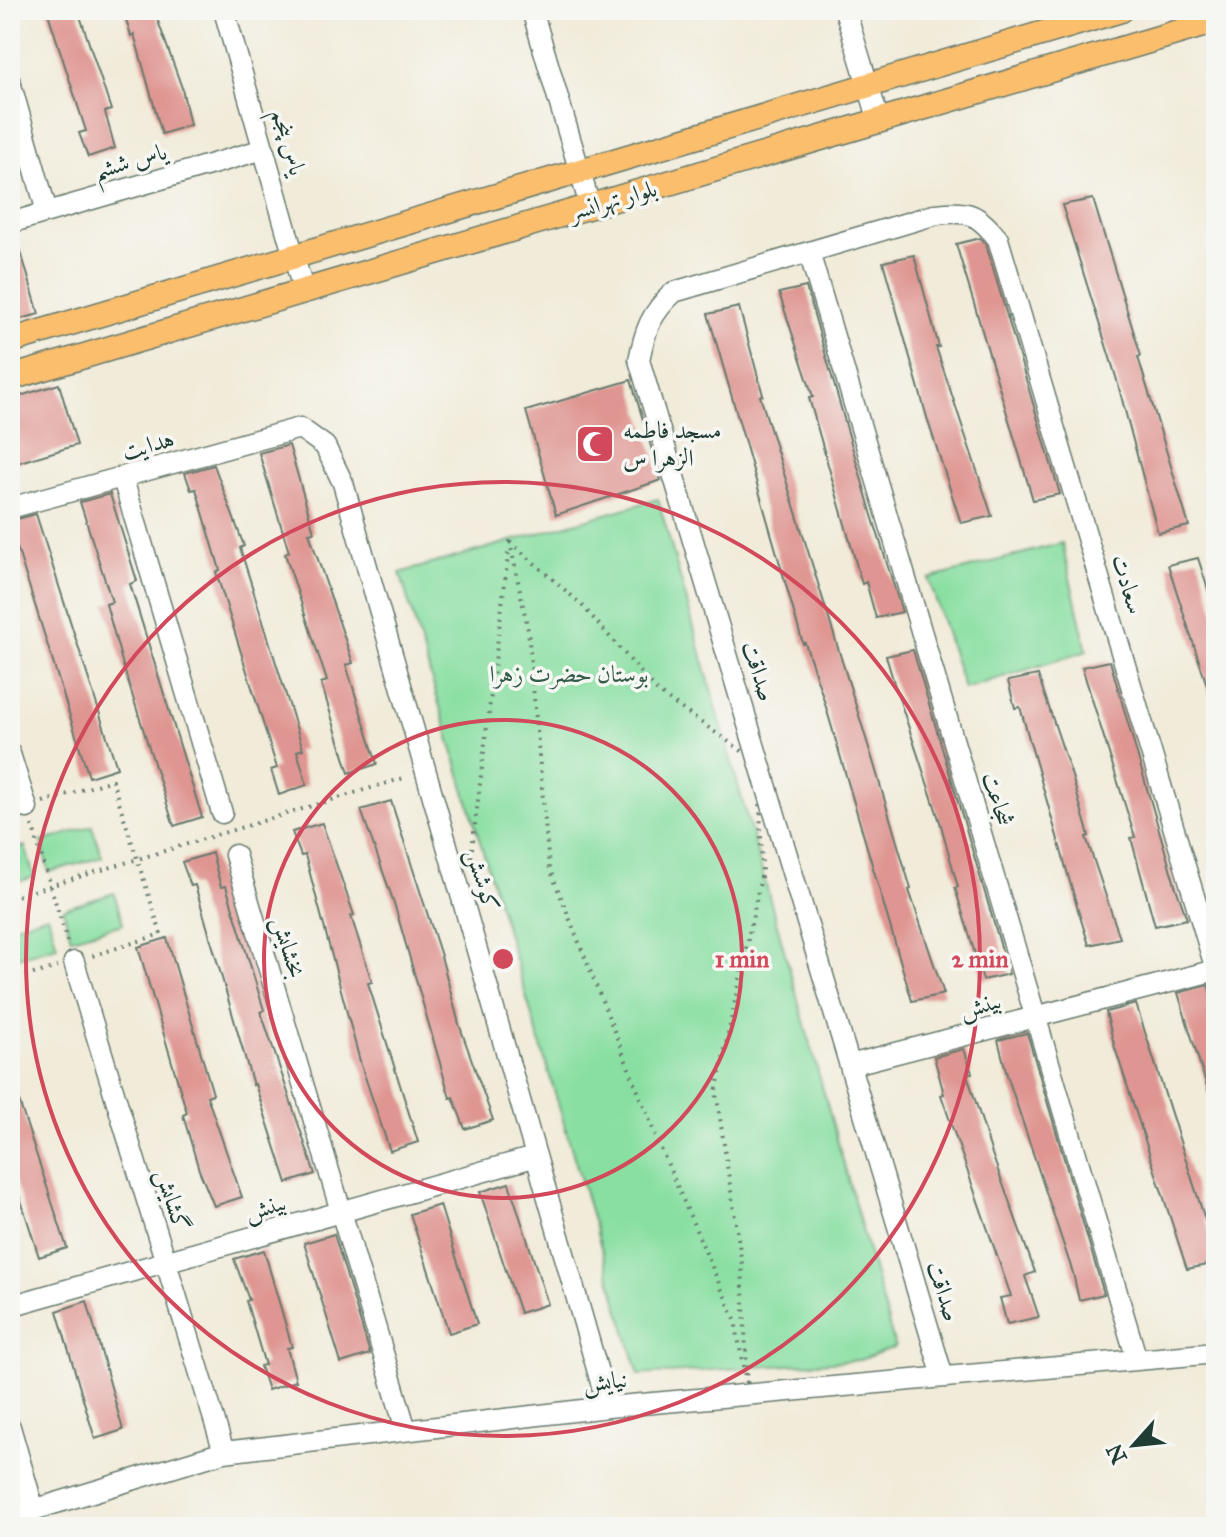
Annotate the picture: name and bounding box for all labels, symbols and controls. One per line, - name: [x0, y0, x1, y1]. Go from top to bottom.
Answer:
- street label: یاس پنجم: [259, 105, 313, 182]
- street label: یاس ششم: [90, 136, 174, 194]
- street label: بلوار تهرانسر: [563, 173, 661, 229]
- place label: مسجد فاطمه الزهرا س: [623, 415, 722, 473]
- street label: هدایت: [118, 423, 178, 467]
- mosque icon: مسجد فاطمه الزهرا س: [574, 423, 616, 465]
- street label: سعادت: [1105, 550, 1151, 618]
- street label: صداقت: [736, 637, 782, 705]
- park label: بوستان حضرت زهرا: [489, 659, 649, 690]
- street label: شجاعت: [976, 768, 1020, 830]
- street label: کوشش: [459, 845, 506, 915]
- street label: بخشایش: [265, 913, 313, 982]
- text: 1 min: [715, 944, 769, 974]
- text: 2 min: [952, 944, 1008, 974]
- centre of rings: [489, 945, 517, 973]
- street label: بینش: [956, 985, 1004, 1026]
- street label: گشایش: [148, 1165, 197, 1235]
- street label: بینش: [241, 1187, 289, 1228]
- street label: صداقت: [921, 1257, 967, 1325]
- street label: نیایش: [581, 1364, 629, 1399]
- north arrow: [1094, 1405, 1174, 1485]
- text: N: [1100, 1439, 1133, 1468]

